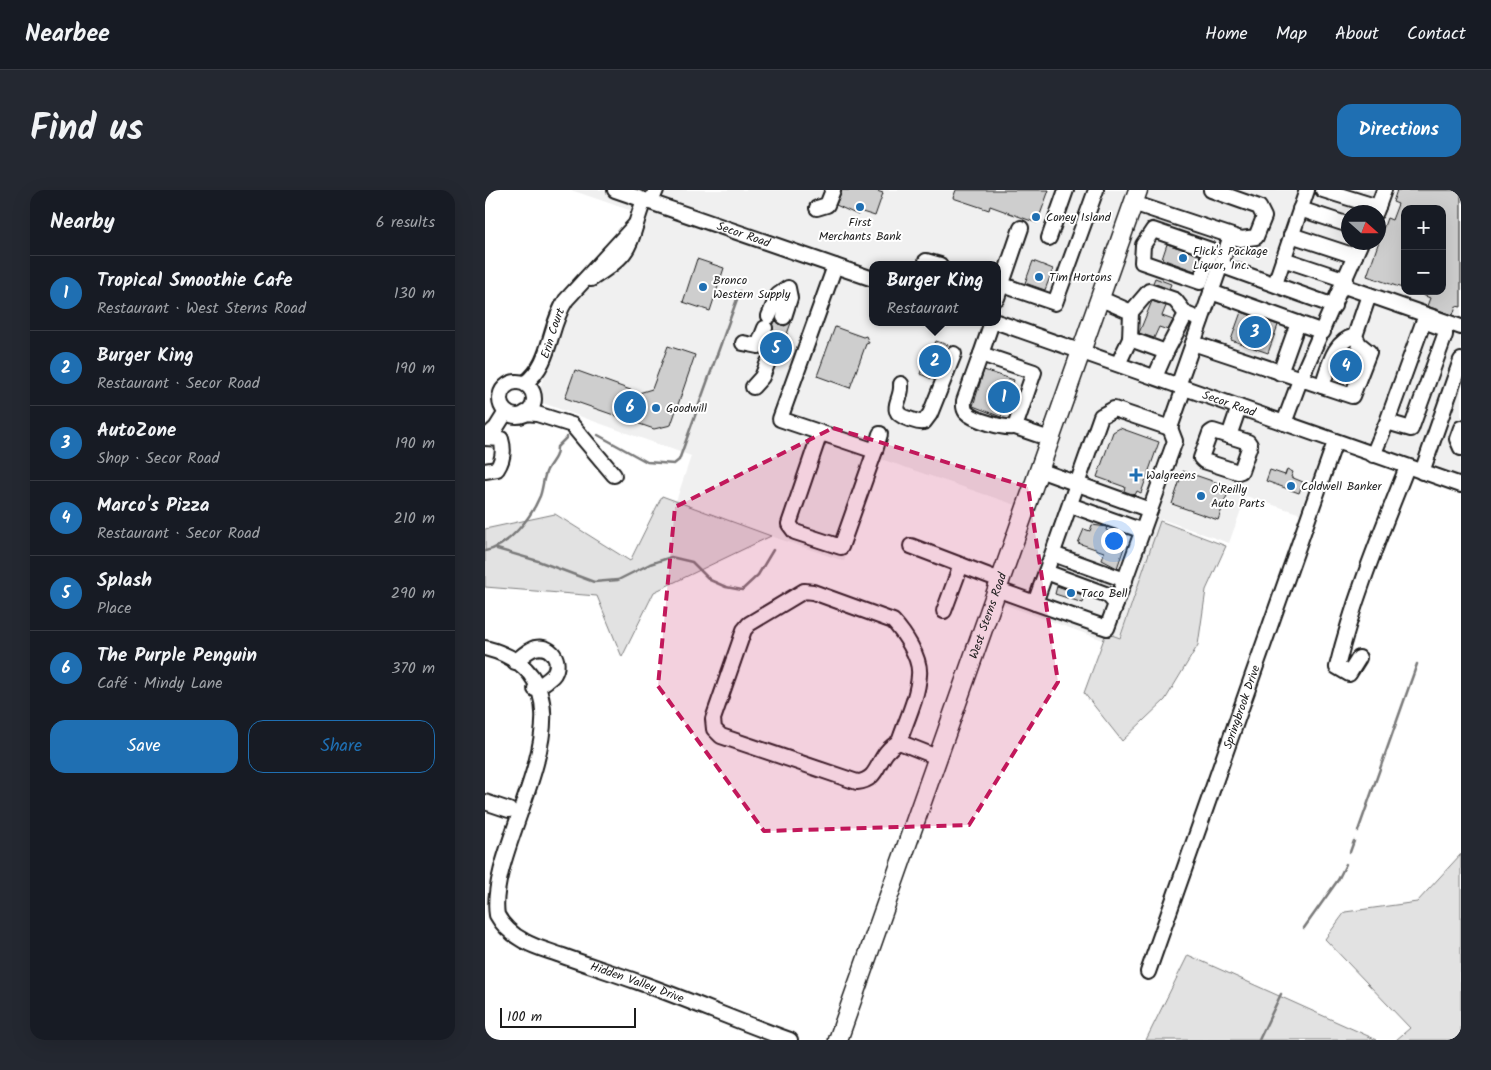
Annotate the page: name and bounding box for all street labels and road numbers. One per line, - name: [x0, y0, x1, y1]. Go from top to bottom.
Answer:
- street label: Secor Road: [714, 216, 774, 253]
- street label: Erin Court: [535, 304, 570, 361]
- street label: Secor Road: [1200, 385, 1259, 422]
- street label: West Sterns Road: [964, 569, 1012, 661]
- street label: Springbrook Drive: [1218, 662, 1265, 752]
- street label: Hidden Valley Drive: [588, 957, 687, 1008]

